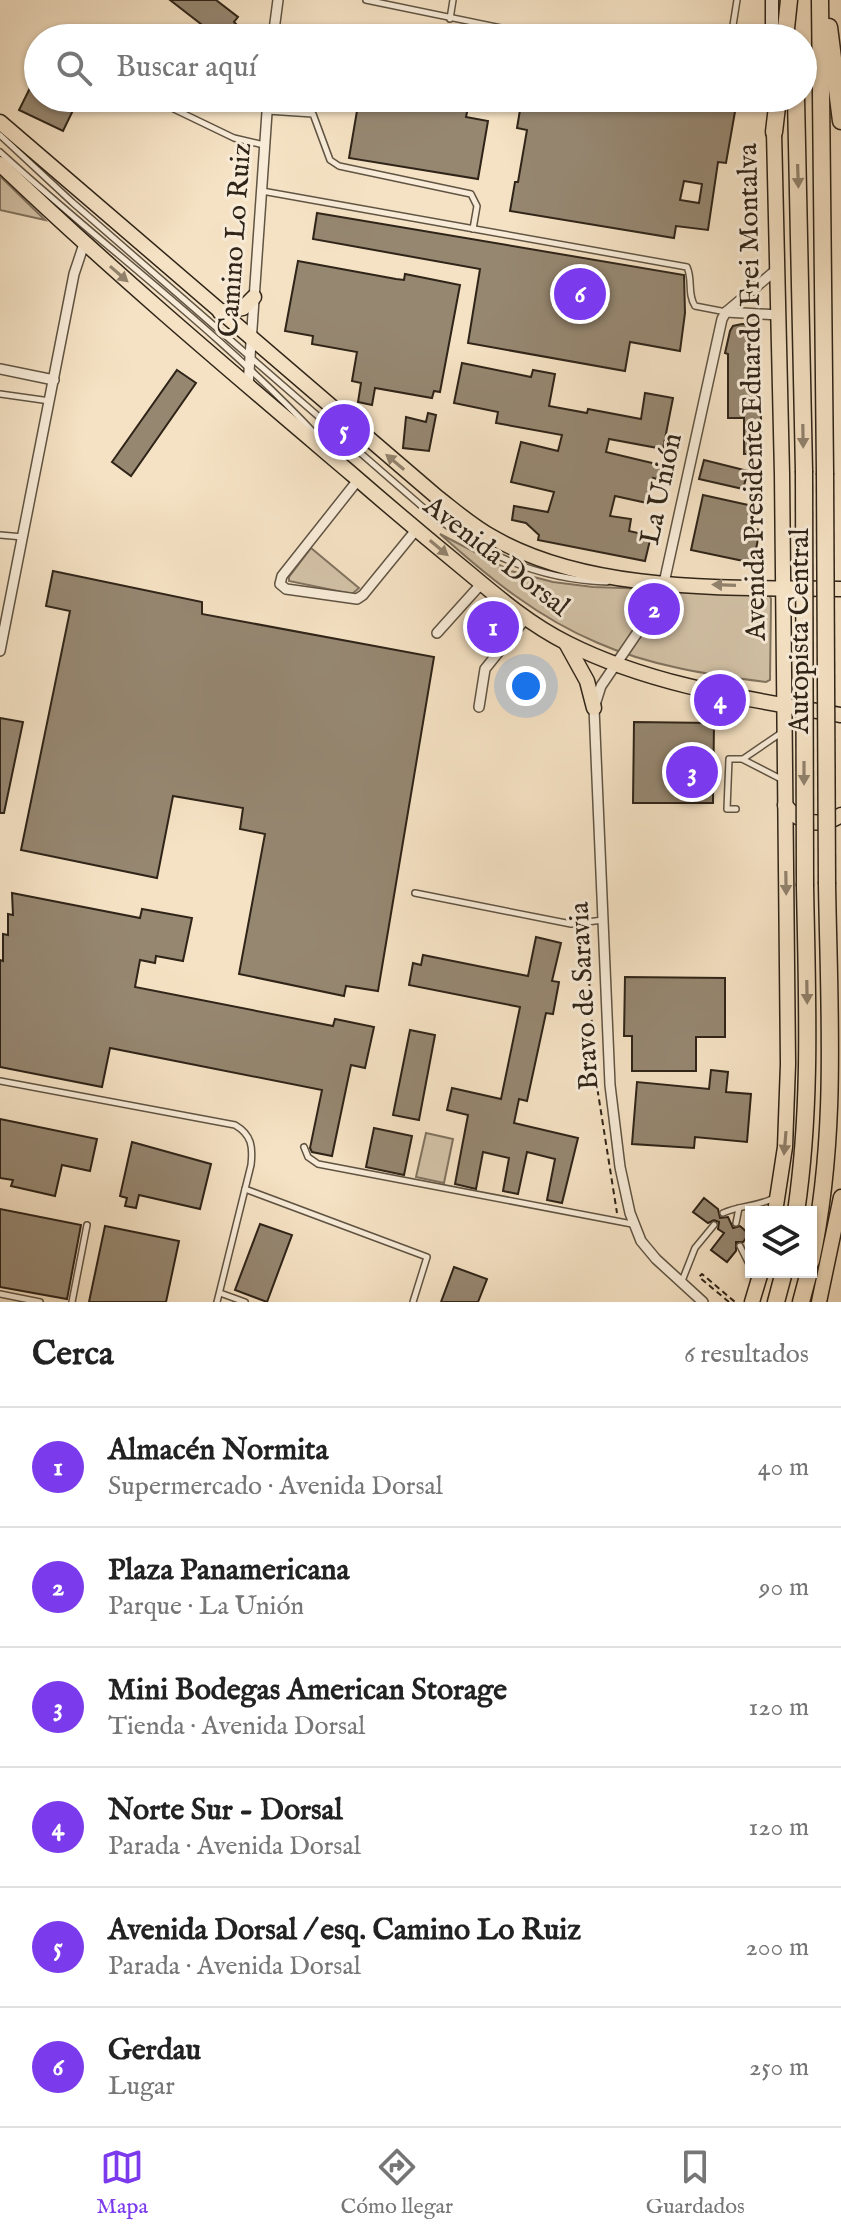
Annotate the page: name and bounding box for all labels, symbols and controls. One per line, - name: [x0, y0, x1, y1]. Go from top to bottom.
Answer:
- search box: [24, 24, 817, 112]
- icon: search: [52, 46, 96, 90]
- text: Buscar aquí: [116, 49, 257, 87]
- street label: Camino Lo Ruiz: [212, 142, 260, 338]
- street label: Avenida Presidente Eduardo Frei Montalva: [731, 142, 775, 642]
- one-way arrow: [791, 164, 804, 189]
- pin: 6: [554, 264, 606, 324]
- one-way arrow: [109, 265, 129, 282]
- pin: 5: [318, 400, 370, 460]
- one-way arrow: [797, 424, 809, 449]
- street label: La Unión: [633, 430, 691, 548]
- one-way arrow: [386, 454, 406, 471]
- street label: Avenida Dorsal: [415, 488, 576, 625]
- street label: Autopista Central: [783, 528, 818, 735]
- one-way arrow: [429, 540, 449, 556]
- pin: 2: [628, 579, 680, 639]
- one-way arrow: [711, 579, 736, 592]
- pin: 1: [467, 597, 519, 657]
- your location: [506, 666, 546, 706]
- pin: 4: [694, 670, 746, 730]
- pin: 3: [666, 742, 718, 802]
- one-way arrow: [798, 761, 811, 786]
- one-way arrow: [780, 871, 792, 896]
- street label: Bravo de Saravia: [563, 900, 607, 1091]
- one-way arrow: [801, 980, 813, 1005]
- one-way arrow: [778, 1131, 791, 1156]
- map controls: [745, 1206, 817, 1278]
- button: layers: [745, 1206, 817, 1278]
- text: Cerca: [32, 1333, 114, 1376]
- text: 6 resultados: [684, 1338, 809, 1371]
- text: Almacén Normita: [108, 1432, 328, 1470]
- text: 1: [53, 1451, 63, 1484]
- text: 40 m: [758, 1451, 809, 1484]
- text: Supermercado · Avenida Dorsal: [108, 1470, 443, 1503]
- text: Plaza Panamericana: [108, 1552, 350, 1590]
- text: 2: [52, 1571, 64, 1604]
- text: 90 m: [759, 1571, 809, 1604]
- text: Parque · La Unión: [108, 1590, 304, 1623]
- text: Mini Bodegas American Storage: [108, 1672, 507, 1710]
- text: 3: [53, 1691, 63, 1724]
- text: 120 m: [749, 1691, 809, 1724]
- text: Tienda · Avenida Dorsal: [108, 1710, 365, 1743]
- text: Norte Sur - Dorsal: [108, 1792, 343, 1830]
- text: 4: [52, 1811, 64, 1844]
- text: 120 m: [749, 1811, 809, 1844]
- text: Parada · Avenida Dorsal: [108, 1830, 361, 1863]
- text: Avenida Dorsal / esq. Camino Lo Ruiz: [108, 1912, 581, 1950]
- text: 5: [53, 1931, 63, 1964]
- text: 200 m: [745, 1931, 809, 1964]
- text: Parada · Avenida Dorsal: [108, 1950, 361, 1983]
- text: Gerdau: [108, 2032, 201, 2070]
- text: 6: [53, 2051, 63, 2084]
- text: 250 m: [749, 2051, 809, 2084]
- text: Lugar: [108, 2070, 175, 2103]
- tab: Mapa: [96, 2145, 148, 2221]
- tab: Cómo llegar: [340, 2145, 453, 2221]
- tab: Guardados: [646, 2145, 745, 2221]

